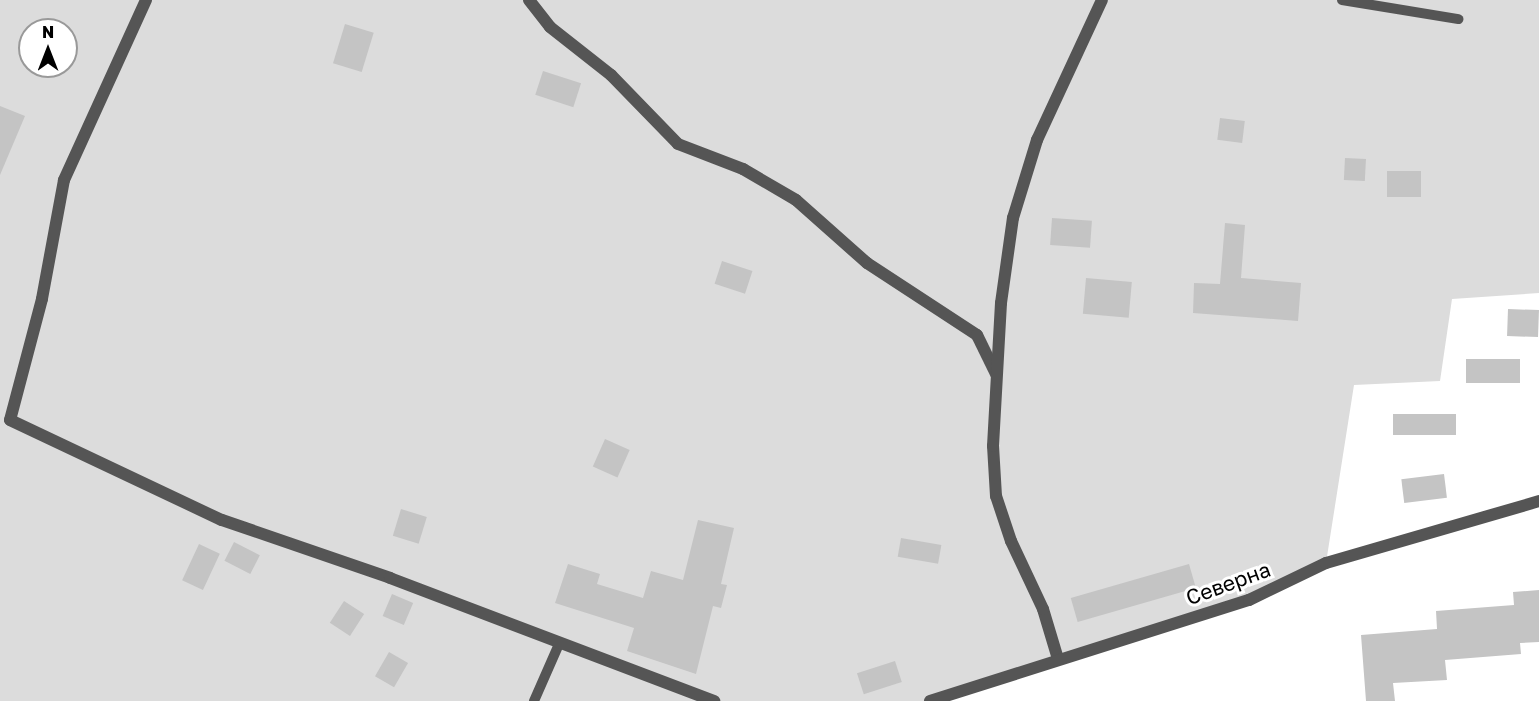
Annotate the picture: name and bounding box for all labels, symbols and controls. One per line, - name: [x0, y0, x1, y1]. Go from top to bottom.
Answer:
- north arrow: [18, 18, 78, 78]
- text: N: [42, 22, 54, 42]
- street label: Северна: [1182, 556, 1274, 610]

